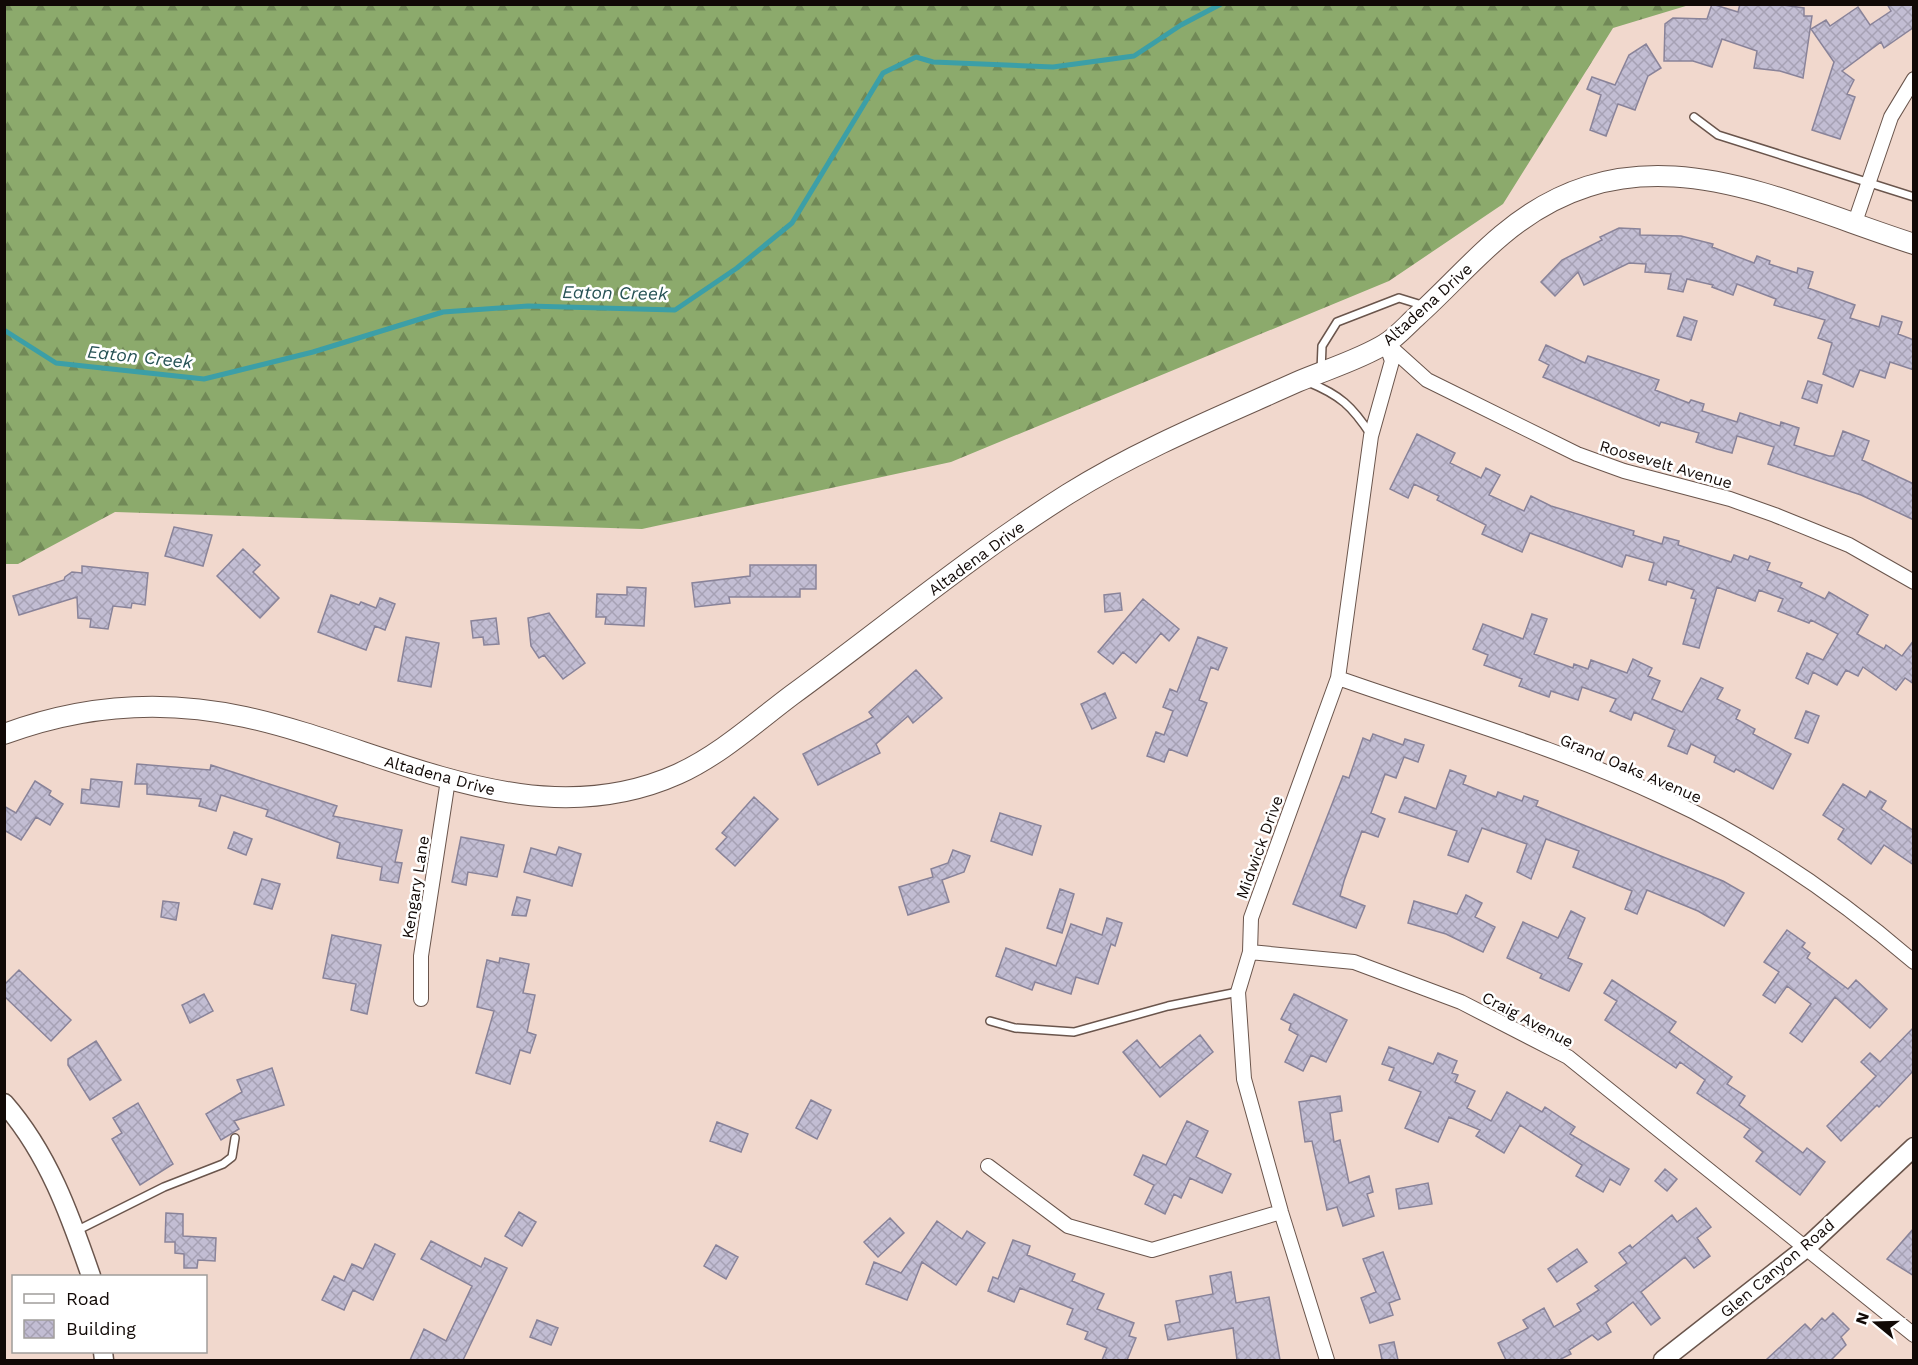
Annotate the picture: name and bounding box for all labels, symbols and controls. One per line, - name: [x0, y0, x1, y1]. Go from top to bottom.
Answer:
- street label: Altadena Drive: [1379, 259, 1476, 350]
- water label: Eaton Creek: [562, 281, 669, 304]
- water label: Eaton Creek: [86, 341, 195, 373]
- street label: Roosevelt Avenue: [1597, 436, 1734, 493]
- street label: Altadena Drive: [925, 517, 1028, 600]
- street label: Grand Oaks Avenue: [1557, 730, 1705, 807]
- street label: Altadena Drive: [382, 752, 497, 799]
- street label: Midwick Drive: [1232, 793, 1287, 901]
- street label: Kengary Lane: [398, 834, 433, 940]
- street label: Craig Avenue: [1479, 987, 1577, 1051]
- street label: Glen Canyon Road: [1716, 1215, 1838, 1322]
- legend: [12, 1275, 207, 1353]
- text: Road: [66, 1288, 110, 1309]
- north arrow: [1846, 1293, 1906, 1353]
- text: N: [1851, 1310, 1873, 1327]
- text: Building: [66, 1318, 136, 1339]

